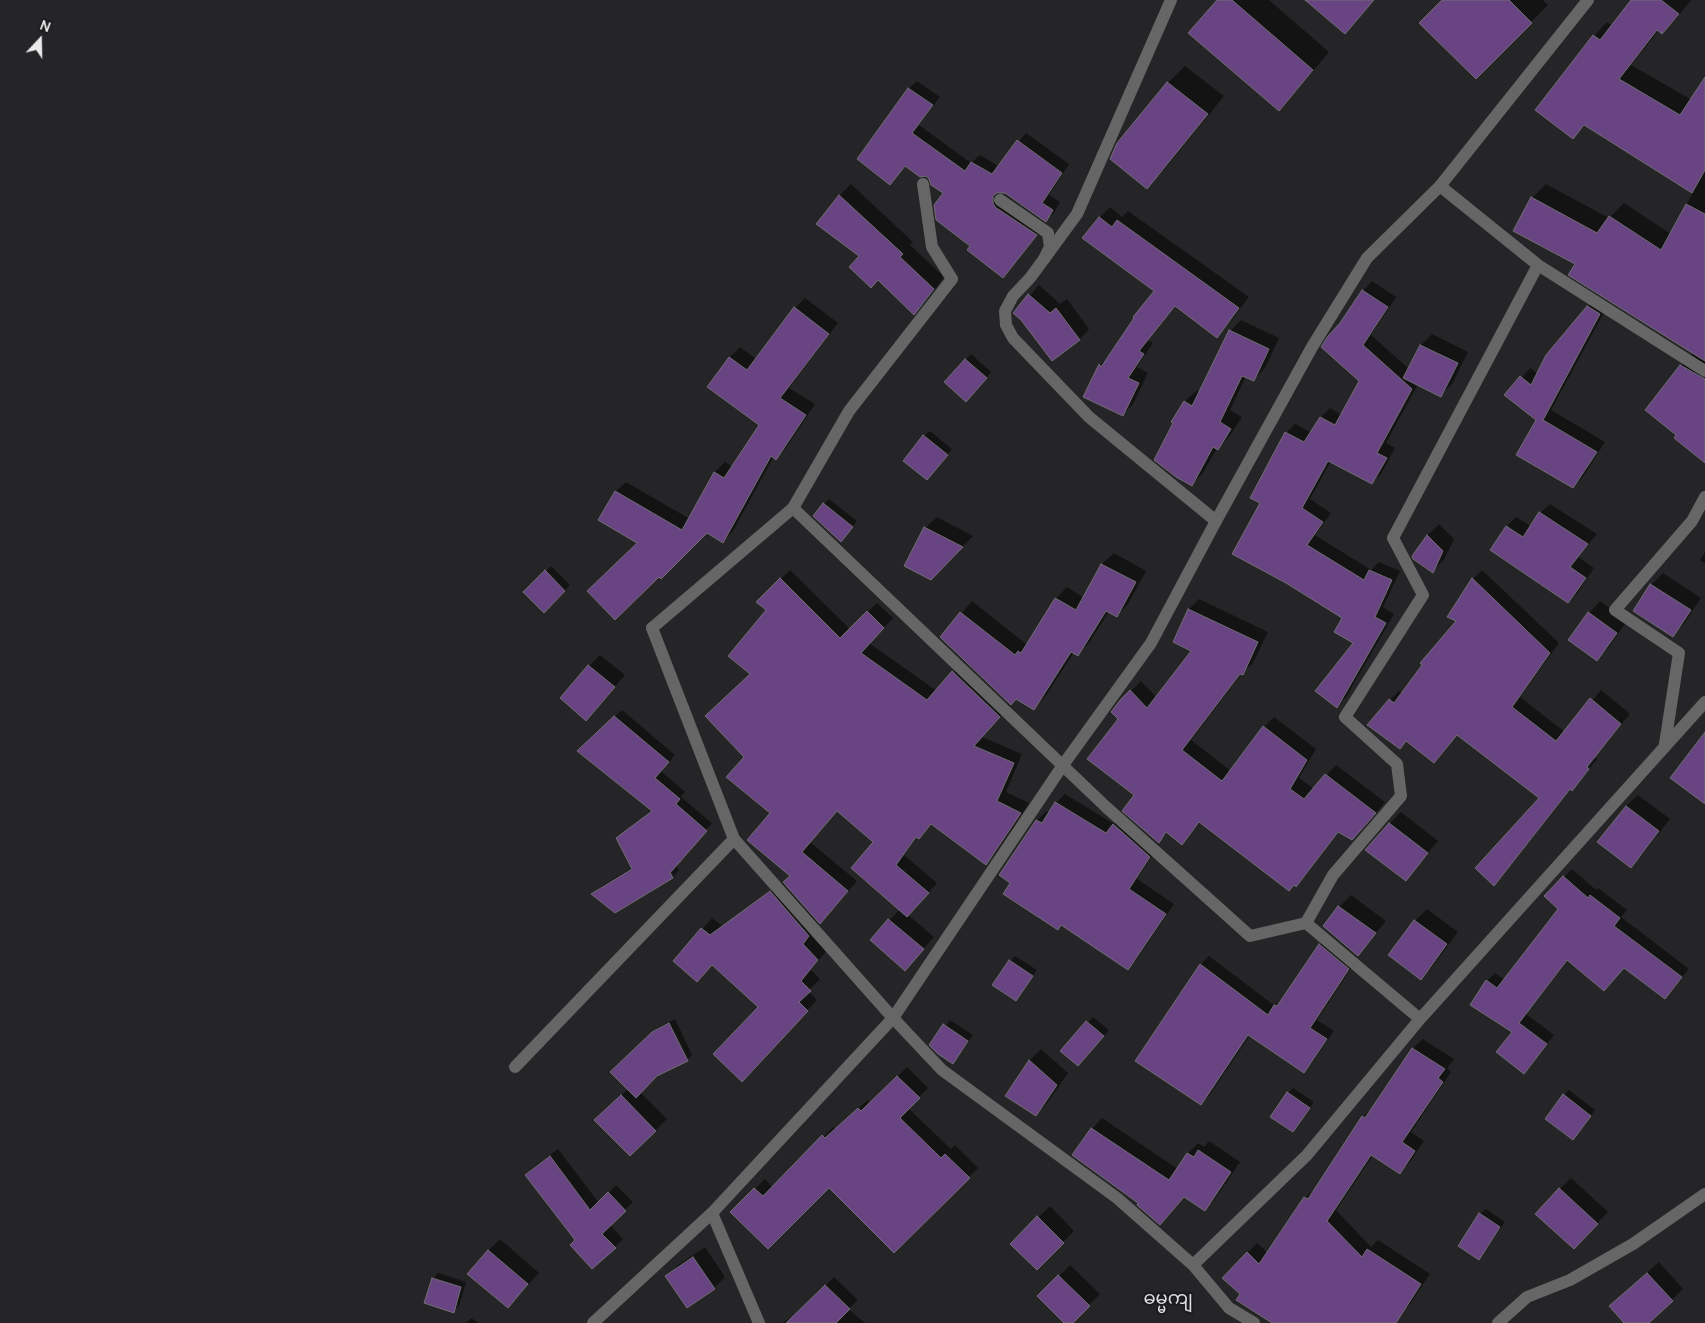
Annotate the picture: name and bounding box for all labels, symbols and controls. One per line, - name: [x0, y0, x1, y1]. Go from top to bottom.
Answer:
- north arrow: [15, 15, 65, 65]
- text: N: [37, 15, 54, 36]
- district label: ဓမ္မကျ: [1143, 1288, 1193, 1310]

